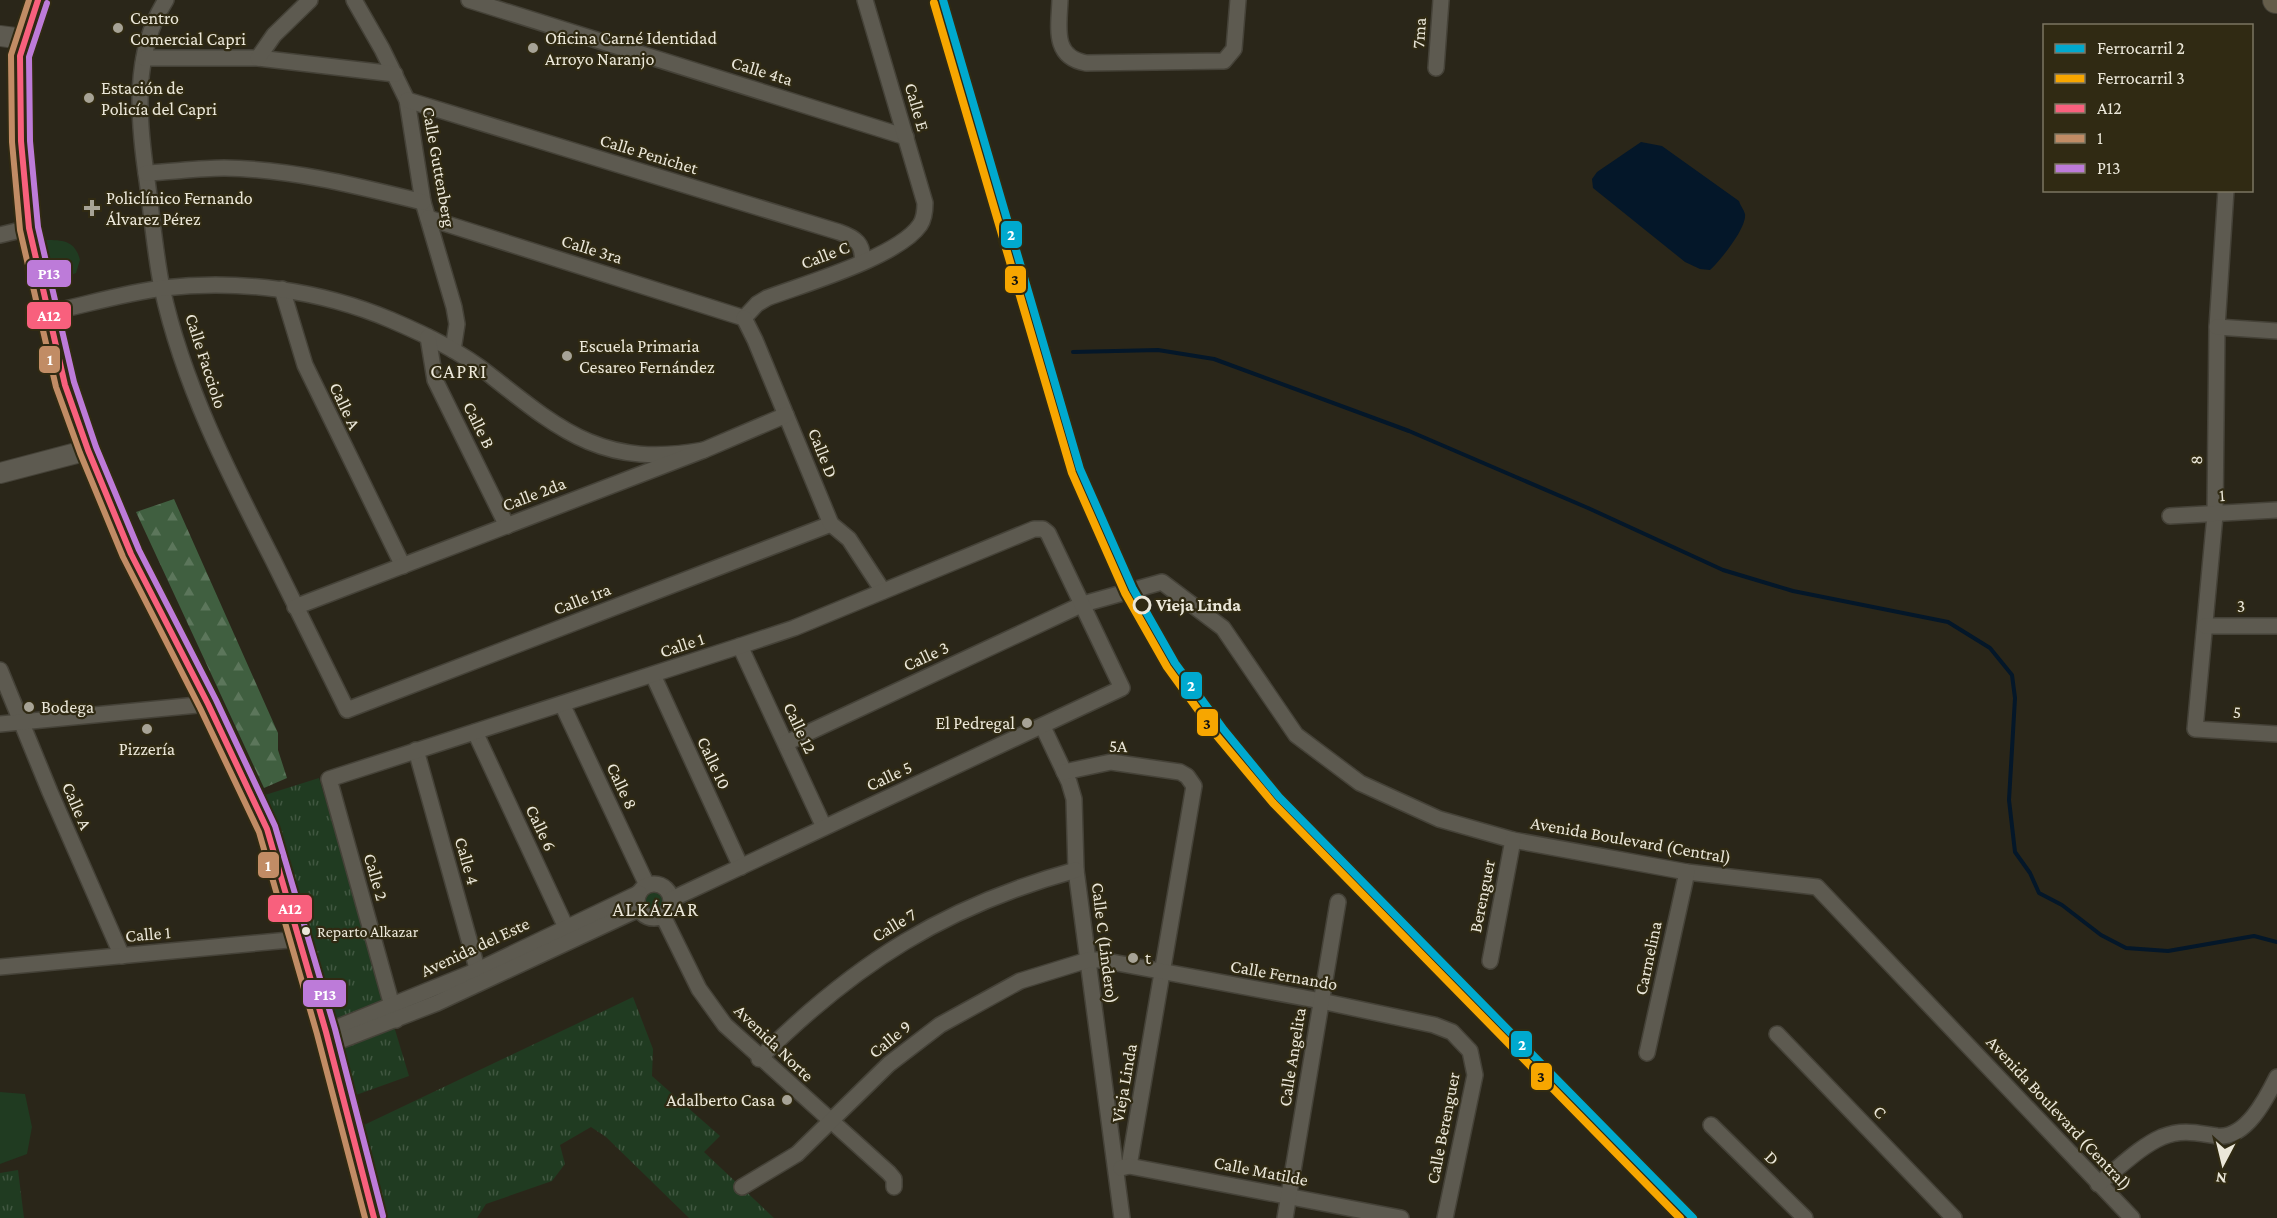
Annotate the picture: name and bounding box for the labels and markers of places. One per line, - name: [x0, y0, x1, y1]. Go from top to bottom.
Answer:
- place label: Centro Comercial Capri: [130, 8, 246, 49]
- marker: Centro Comercial Capri: [111, 21, 125, 35]
- place label: Oficina Carné Identidad Arroyo Naranjo: [545, 28, 717, 70]
- marker: Oficina Carné Identidad Arroyo Naranjo: [526, 41, 540, 55]
- place label: Estación de Policía del Capri: [101, 78, 217, 119]
- marker: Estación de Policía del Capri: [82, 91, 96, 105]
- place label: Policlínico Fernando Álvarez Pérez: [106, 188, 253, 229]
- marker: Policlínico Fernando Álvarez Pérez: [83, 199, 101, 217]
- place label: Escuela Primaria Cesareo Fernández: [579, 336, 715, 377]
- marker: Escuela Primaria Cesareo Fernández: [560, 349, 574, 363]
- place label: Vieja Linda: [1155, 595, 1241, 616]
- marker: Vieja Linda: [1133, 596, 1151, 614]
- place label: Bodega: [41, 697, 94, 717]
- marker: Bodega: [22, 700, 36, 714]
- place label: El Pedregal: [935, 713, 1015, 733]
- marker: El Pedregal: [1020, 716, 1034, 730]
- marker: Pizzería: [140, 722, 154, 736]
- place label: Pizzería: [119, 739, 175, 759]
- place label: Reparto Alkazar: [317, 923, 419, 941]
- marker: Reparto Alkazar: [300, 925, 312, 937]
- place label: t: [1145, 948, 1152, 968]
- marker: t: [1126, 951, 1140, 965]
- place label: Adalberto Casa: [666, 1090, 775, 1110]
- marker: Adalberto Casa: [780, 1093, 794, 1107]

